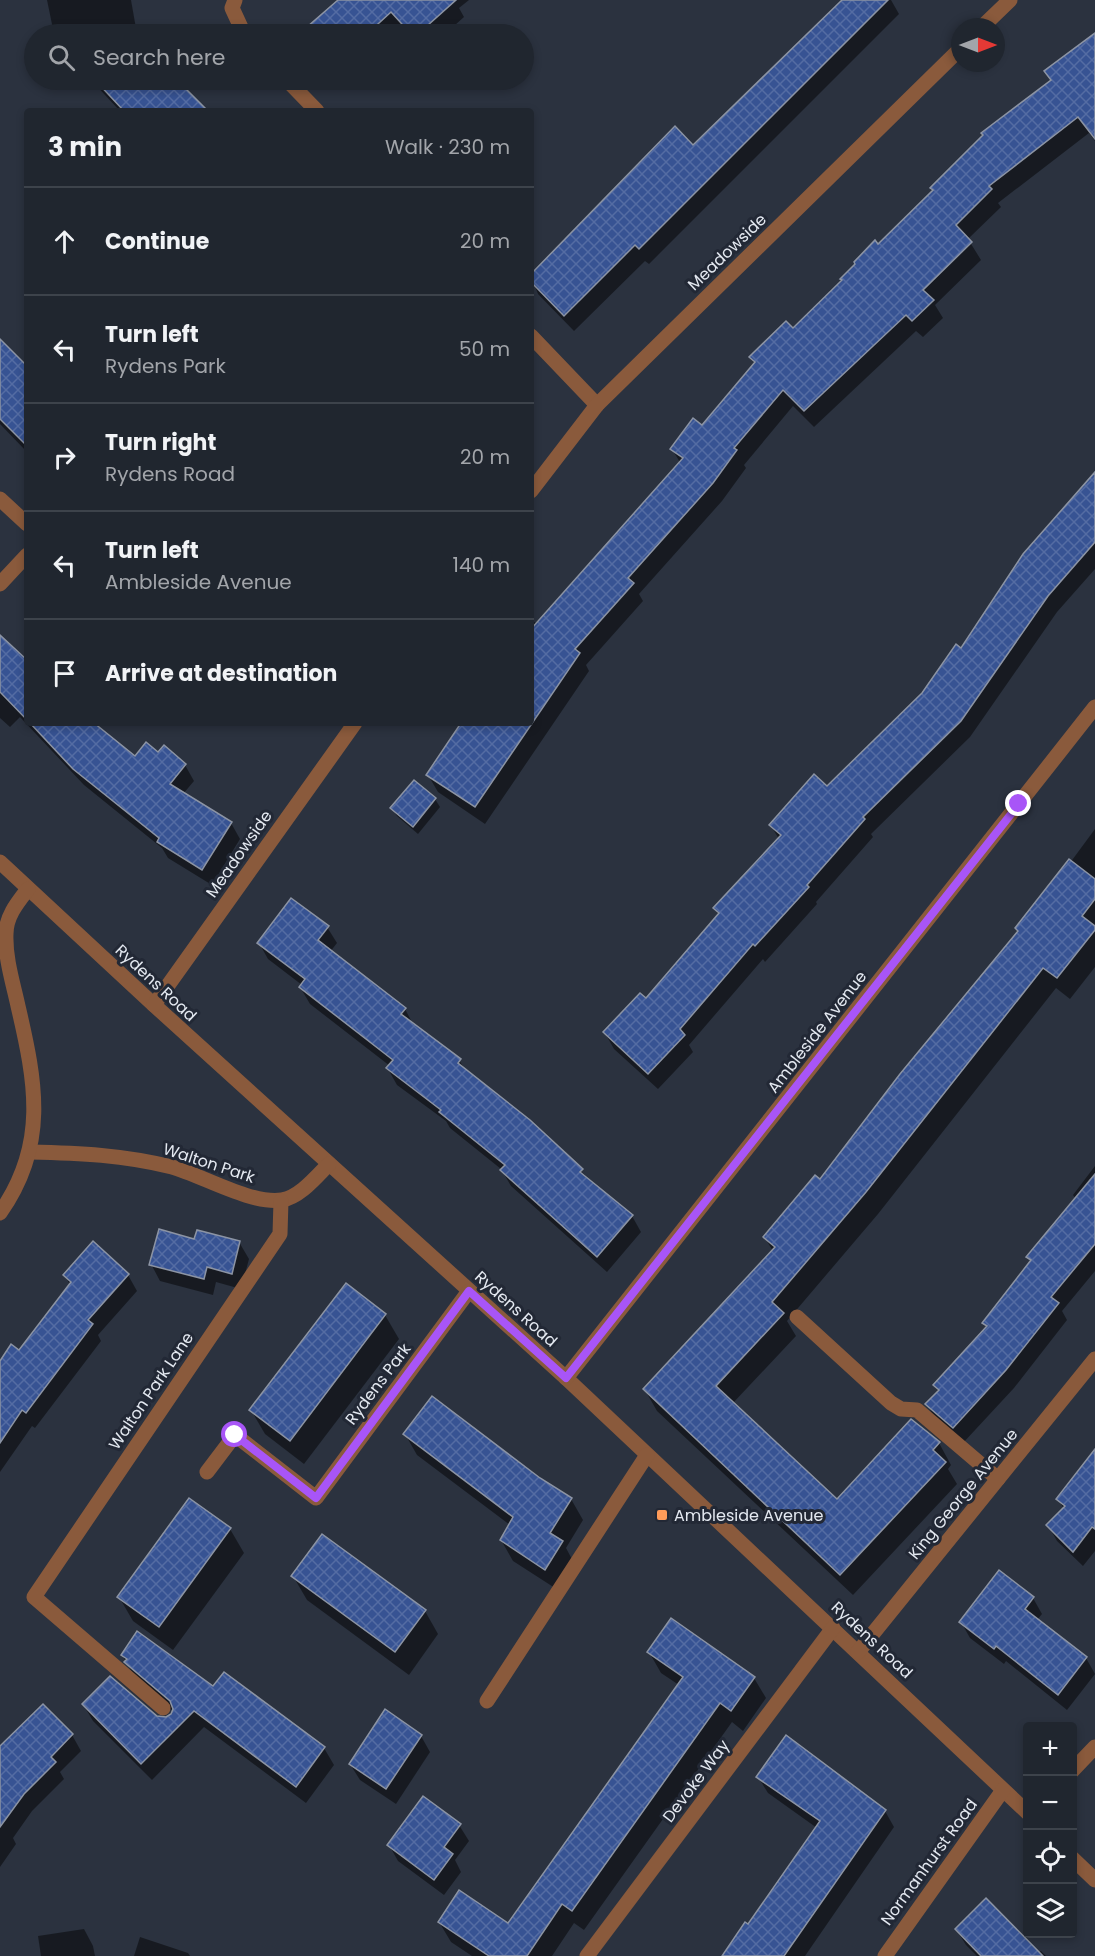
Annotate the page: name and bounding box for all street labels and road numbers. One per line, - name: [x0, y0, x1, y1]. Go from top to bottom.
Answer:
- street label: Meadowside: [682, 208, 772, 296]
- street label: Meadowside: [200, 806, 278, 902]
- street label: Rydens Road: [110, 939, 202, 1027]
- street label: Ambleside Avenue: [762, 966, 872, 1098]
- street label: Walton Park: [160, 1137, 259, 1189]
- street label: Rydens Road: [470, 1266, 562, 1352]
- street label: Walton Park Lane: [103, 1328, 199, 1454]
- street label: Rydens Park: [340, 1338, 417, 1430]
- street label: King George Avenue: [903, 1424, 1023, 1564]
- street label: Rydens Road: [826, 1596, 918, 1684]
- street label: Devoke Way: [657, 1735, 735, 1827]
- street label: Normanhurst Road: [875, 1794, 983, 1930]

